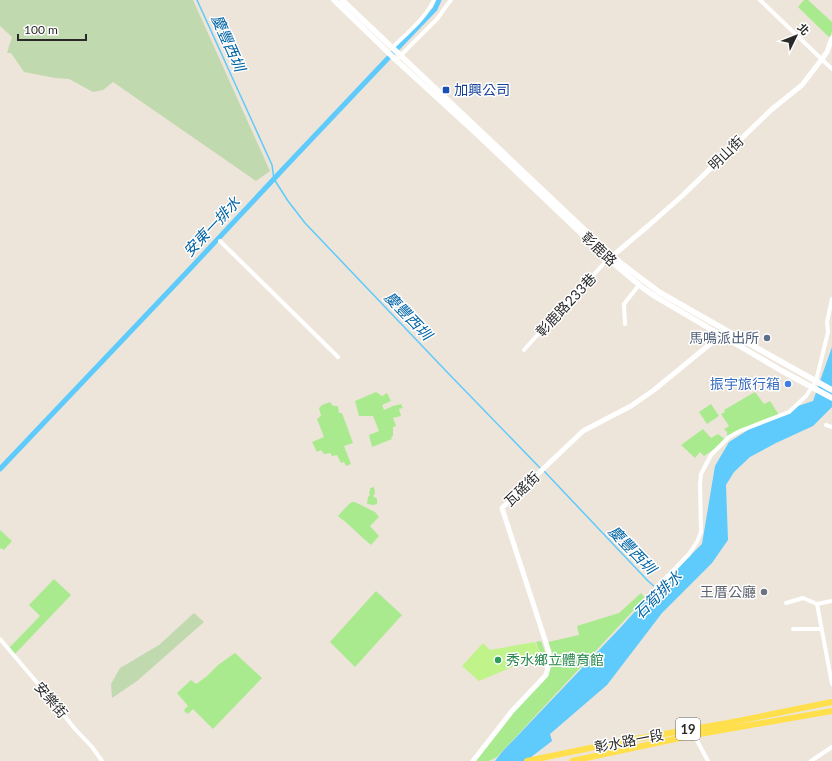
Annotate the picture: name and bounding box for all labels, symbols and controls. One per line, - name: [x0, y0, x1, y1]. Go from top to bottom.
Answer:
- water label: 慶豐西圳: [208, 12, 250, 75]
- scale bar: [18, 16, 86, 42]
- north arrow: [776, 16, 816, 56]
- text: 北: [795, 20, 812, 37]
- text: 100 m: [24, 22, 58, 37]
- place label: 加興公司: [454, 81, 510, 98]
- marker: 加興公司: [441, 85, 451, 95]
- street label: 明山街: [705, 132, 747, 173]
- water label: 安東一排水: [179, 192, 244, 260]
- street label: 彰鹿路: [578, 228, 620, 269]
- street label: 彰鹿路233巷: [532, 269, 599, 340]
- water label: 慶豐西圳: [381, 287, 437, 345]
- place label: 馬鳴派出所: [689, 329, 759, 346]
- marker: 馬鳴派出所: [762, 333, 772, 343]
- place label: 振宇旅行箱: [710, 375, 780, 392]
- marker: 振宇旅行箱: [783, 379, 793, 389]
- street label: 瓦磘街: [501, 468, 543, 509]
- water label: 慶豐西圳: [605, 521, 661, 579]
- water label: 石筍排水: [630, 566, 686, 622]
- place label: 王厝公廳: [700, 583, 756, 600]
- marker: 王厝公廳: [759, 587, 769, 597]
- place label: 秀水鄉立體育館: [506, 651, 604, 668]
- marker: 秀水鄉立體育館: [493, 655, 503, 665]
- street label: 安樂街: [31, 678, 71, 721]
- road number: 19: [676, 718, 700, 740]
- street label: 彰水路一段: [593, 725, 665, 756]

